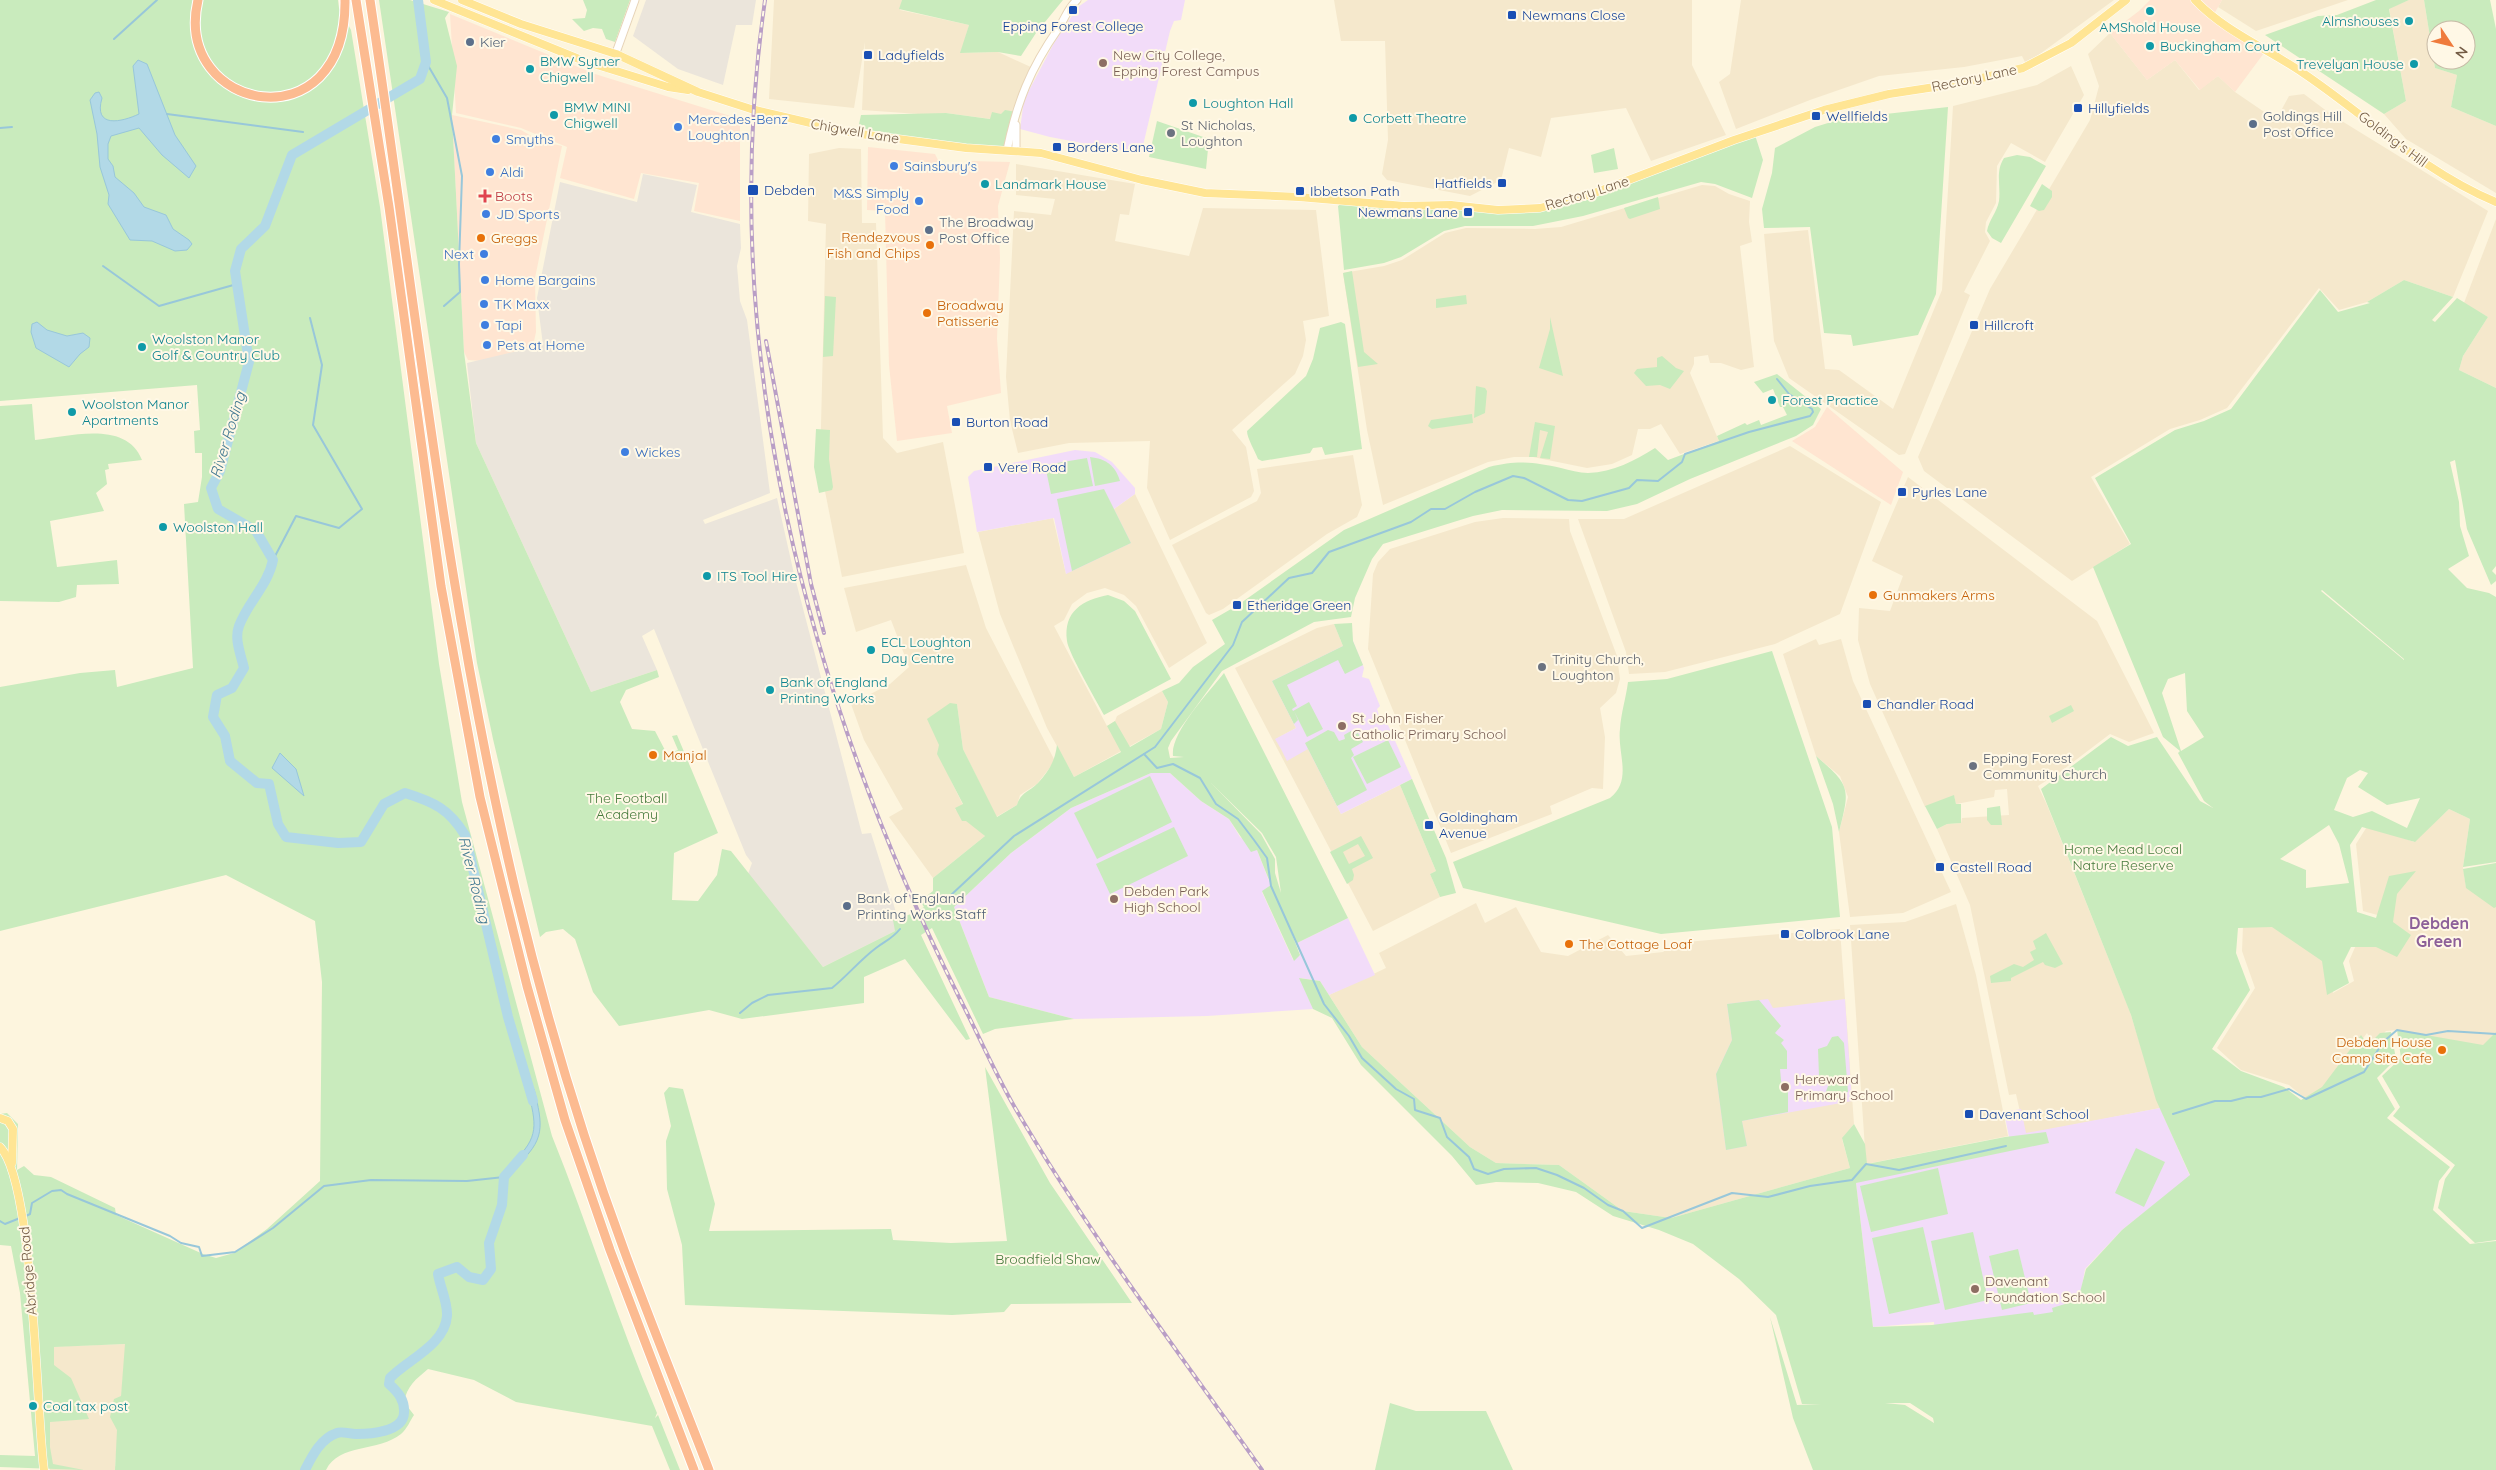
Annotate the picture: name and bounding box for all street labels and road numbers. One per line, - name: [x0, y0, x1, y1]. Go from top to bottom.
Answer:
- street label: Rectory Lane: [1930, 60, 2018, 96]
- street label: Golding's Hill: [2355, 107, 2431, 171]
- street label: Chigwell Lane: [809, 114, 901, 148]
- street label: Rectory Lane: [1543, 172, 1631, 214]
- street label: Abridge Road: [15, 1226, 41, 1316]

